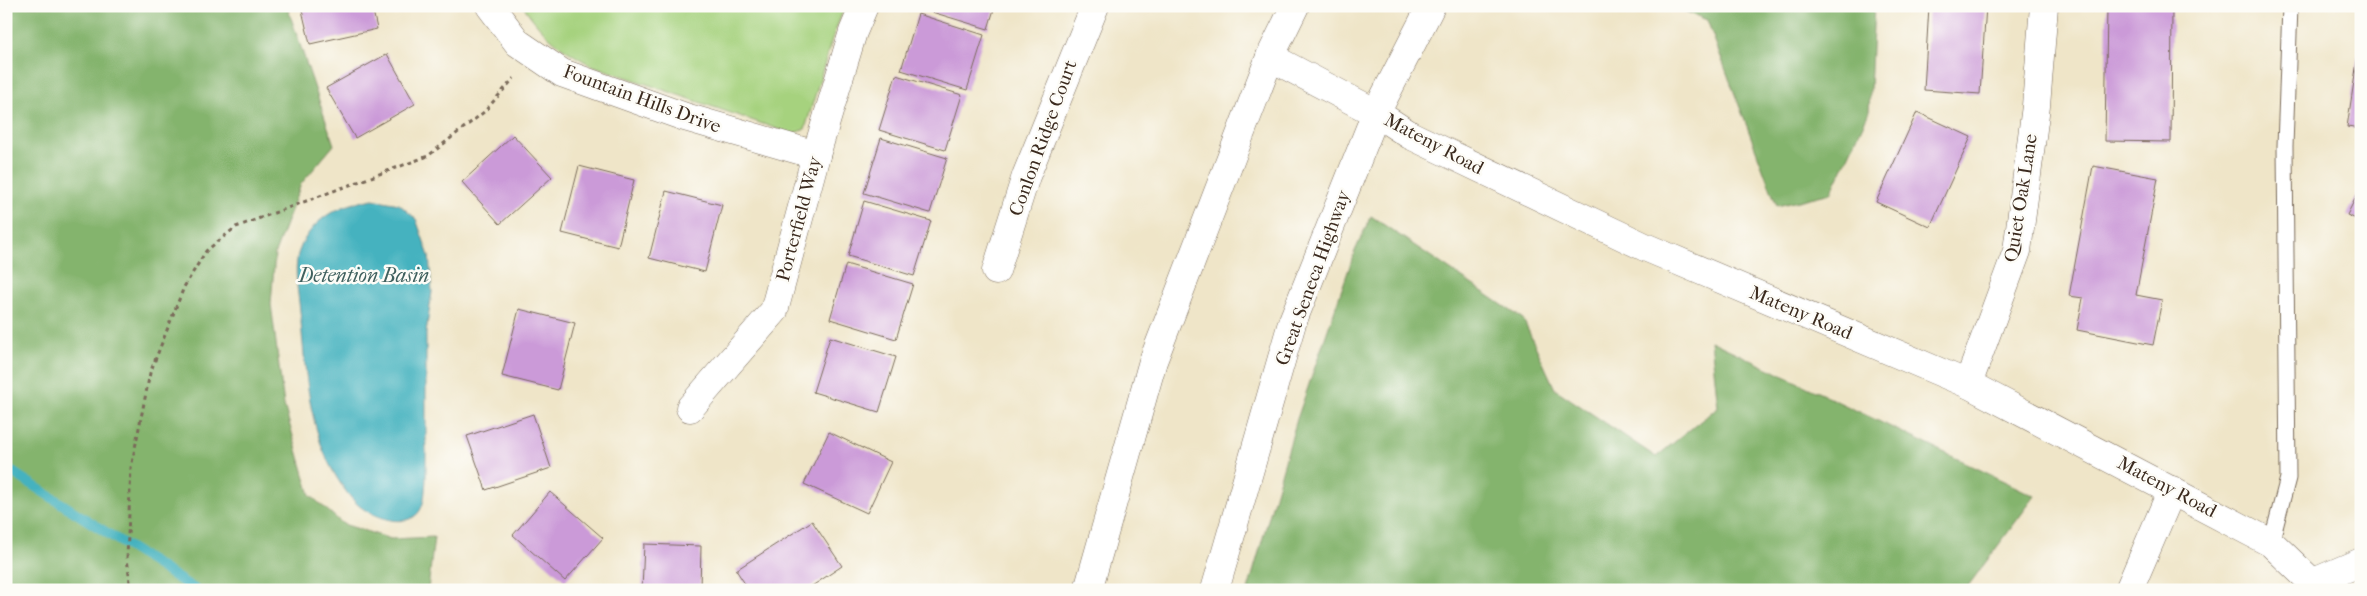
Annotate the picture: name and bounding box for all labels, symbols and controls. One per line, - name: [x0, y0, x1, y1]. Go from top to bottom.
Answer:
- street label: Conlon Ridge Court: [1005, 57, 1081, 219]
- street label: Fountain Hills Drive: [560, 60, 724, 138]
- street label: Mateny Road: [1381, 109, 1488, 180]
- street label: Quiet Oak Lane: [2000, 132, 2042, 264]
- street label: Porterfield Way: [772, 153, 826, 284]
- street label: Great Seneca Highway: [1271, 187, 1355, 369]
- water label: Detention Basin: [297, 264, 429, 287]
- street label: Mateny Road: [1746, 282, 1856, 345]
- street label: Mateny Road: [2114, 452, 2221, 523]

